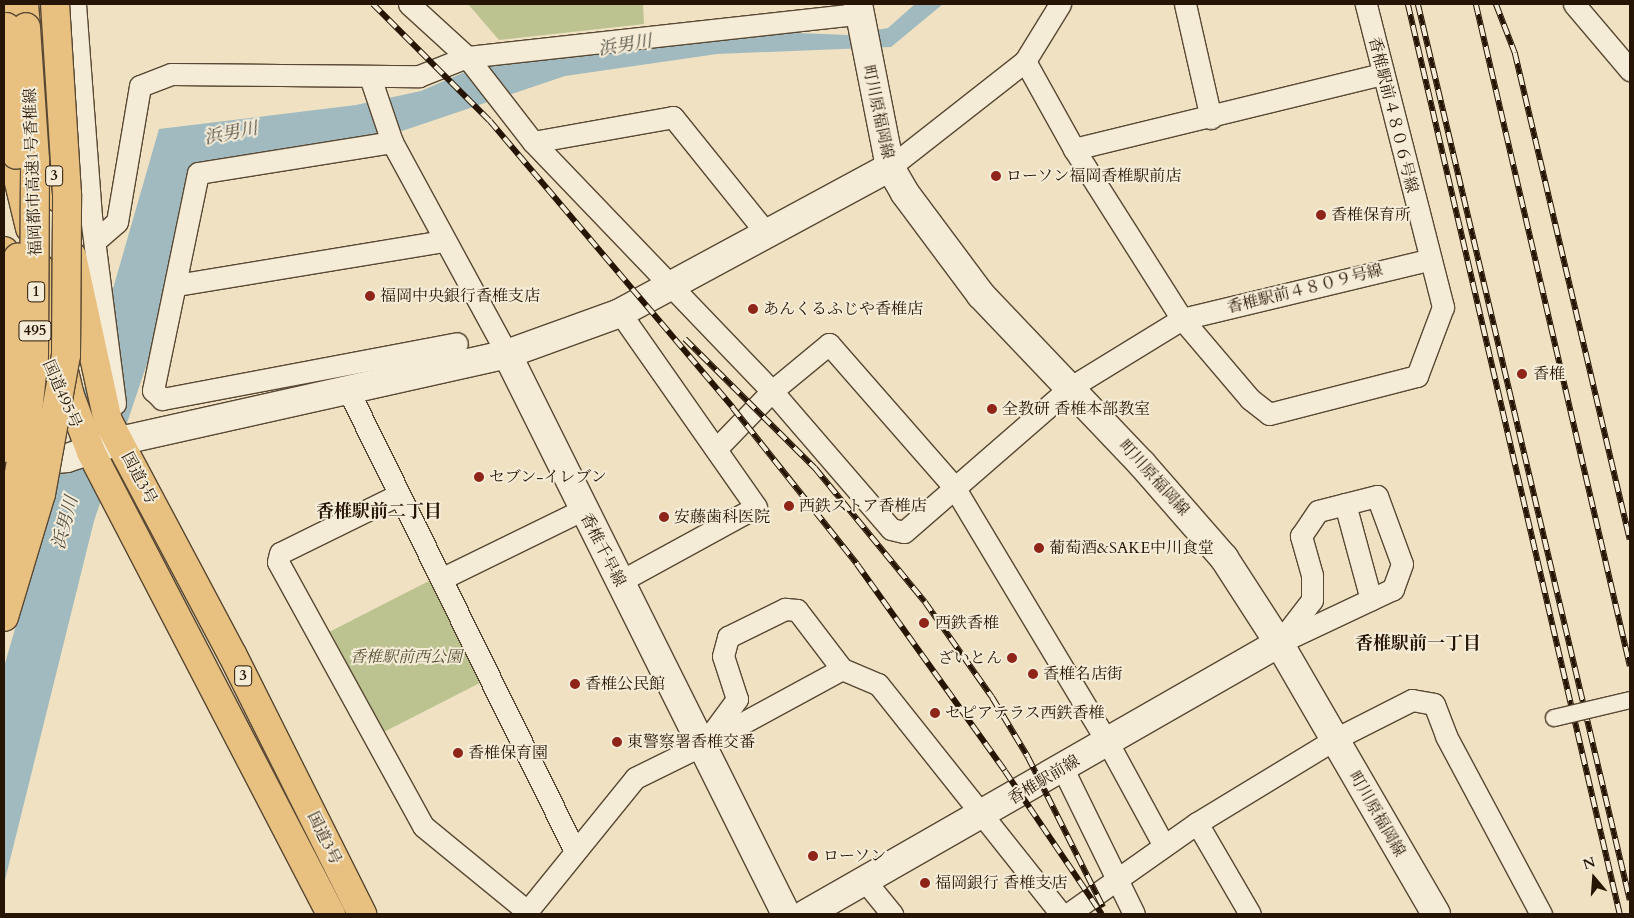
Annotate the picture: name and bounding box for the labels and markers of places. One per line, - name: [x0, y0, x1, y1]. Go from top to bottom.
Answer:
- place label: ローソン福岡香椎駅前店: [1006, 166, 1182, 186]
- marker: ローソン福岡香椎駅前店: [990, 170, 1002, 182]
- place label: 香椎保育所: [1331, 205, 1411, 225]
- marker: 香椎保育所: [1315, 209, 1327, 221]
- place label: 福岡中央銀行香椎支店: [380, 286, 540, 306]
- marker: 福岡中央銀行香椎支店: [364, 290, 376, 302]
- place label: あんくるふじや香椎店: [763, 299, 923, 319]
- marker: あんくるふじや香椎店: [747, 303, 759, 315]
- place label: 香椎: [1533, 364, 1565, 384]
- marker: 香椎: [1515, 367, 1529, 381]
- place label: 全教研 香椎本部教室: [1002, 399, 1150, 419]
- marker: 全教研 香椎本部教室: [986, 403, 998, 415]
- place label: セブン-イレブン: [489, 467, 608, 487]
- marker: セブン-イレブン: [473, 471, 485, 483]
- place label: 西鉄ストア香椎店: [799, 496, 927, 516]
- marker: 西鉄ストア香椎店: [783, 500, 795, 512]
- place label: 安藤歯科医院: [674, 507, 770, 527]
- marker: 安藤歯科医院: [658, 511, 670, 523]
- place label: 葡萄酒&SAKE中川食堂: [1049, 538, 1214, 558]
- marker: 葡萄酒&SAKE中川食堂: [1033, 542, 1045, 554]
- place label: 西鉄香椎: [935, 613, 999, 633]
- marker: 西鉄香椎: [917, 616, 931, 630]
- place label: ざいとん: [938, 648, 1002, 668]
- marker: ざいとん: [1006, 652, 1018, 664]
- place label: 香椎名店街: [1043, 664, 1123, 684]
- marker: 香椎名店街: [1027, 668, 1039, 680]
- place label: 香椎公民館: [585, 674, 665, 694]
- marker: 香椎公民館: [569, 678, 581, 690]
- place label: セピアテラス西鉄香椎: [945, 703, 1105, 723]
- marker: セピアテラス西鉄香椎: [929, 707, 941, 719]
- place label: 東警察署香椎交番: [627, 732, 755, 752]
- marker: 東警察署香椎交番: [611, 736, 623, 748]
- place label: 香椎保育園: [468, 743, 548, 763]
- marker: 香椎保育園: [452, 747, 464, 759]
- place label: ローソン: [823, 846, 887, 866]
- marker: ローソン: [807, 850, 819, 862]
- place label: 福岡銀行 香椎支店: [935, 873, 1067, 893]
- marker: 福岡銀行 香椎支店: [919, 877, 931, 889]

